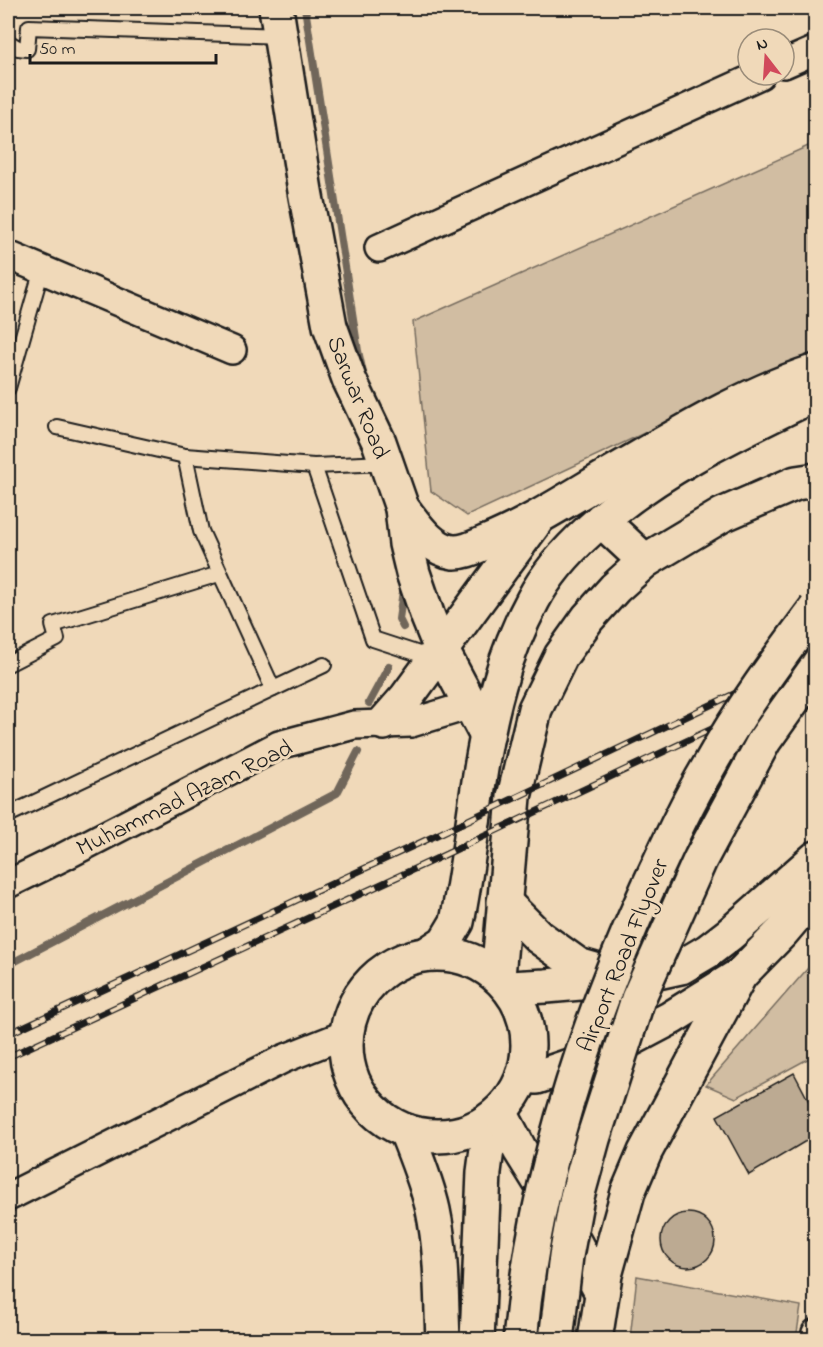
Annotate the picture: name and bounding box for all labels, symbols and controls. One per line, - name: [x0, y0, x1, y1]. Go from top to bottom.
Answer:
- scale bar: [30, 27, 216, 65]
- north arrow: [736, 27, 796, 87]
- text: N: [754, 31, 771, 58]
- text: 50 m: [39, 37, 76, 63]
- street label: Sarwar Road: [316, 331, 397, 465]
- street label: Muhammad Azam Road: [71, 731, 300, 867]
- street label: Airport Road Flyover: [569, 853, 680, 1058]

